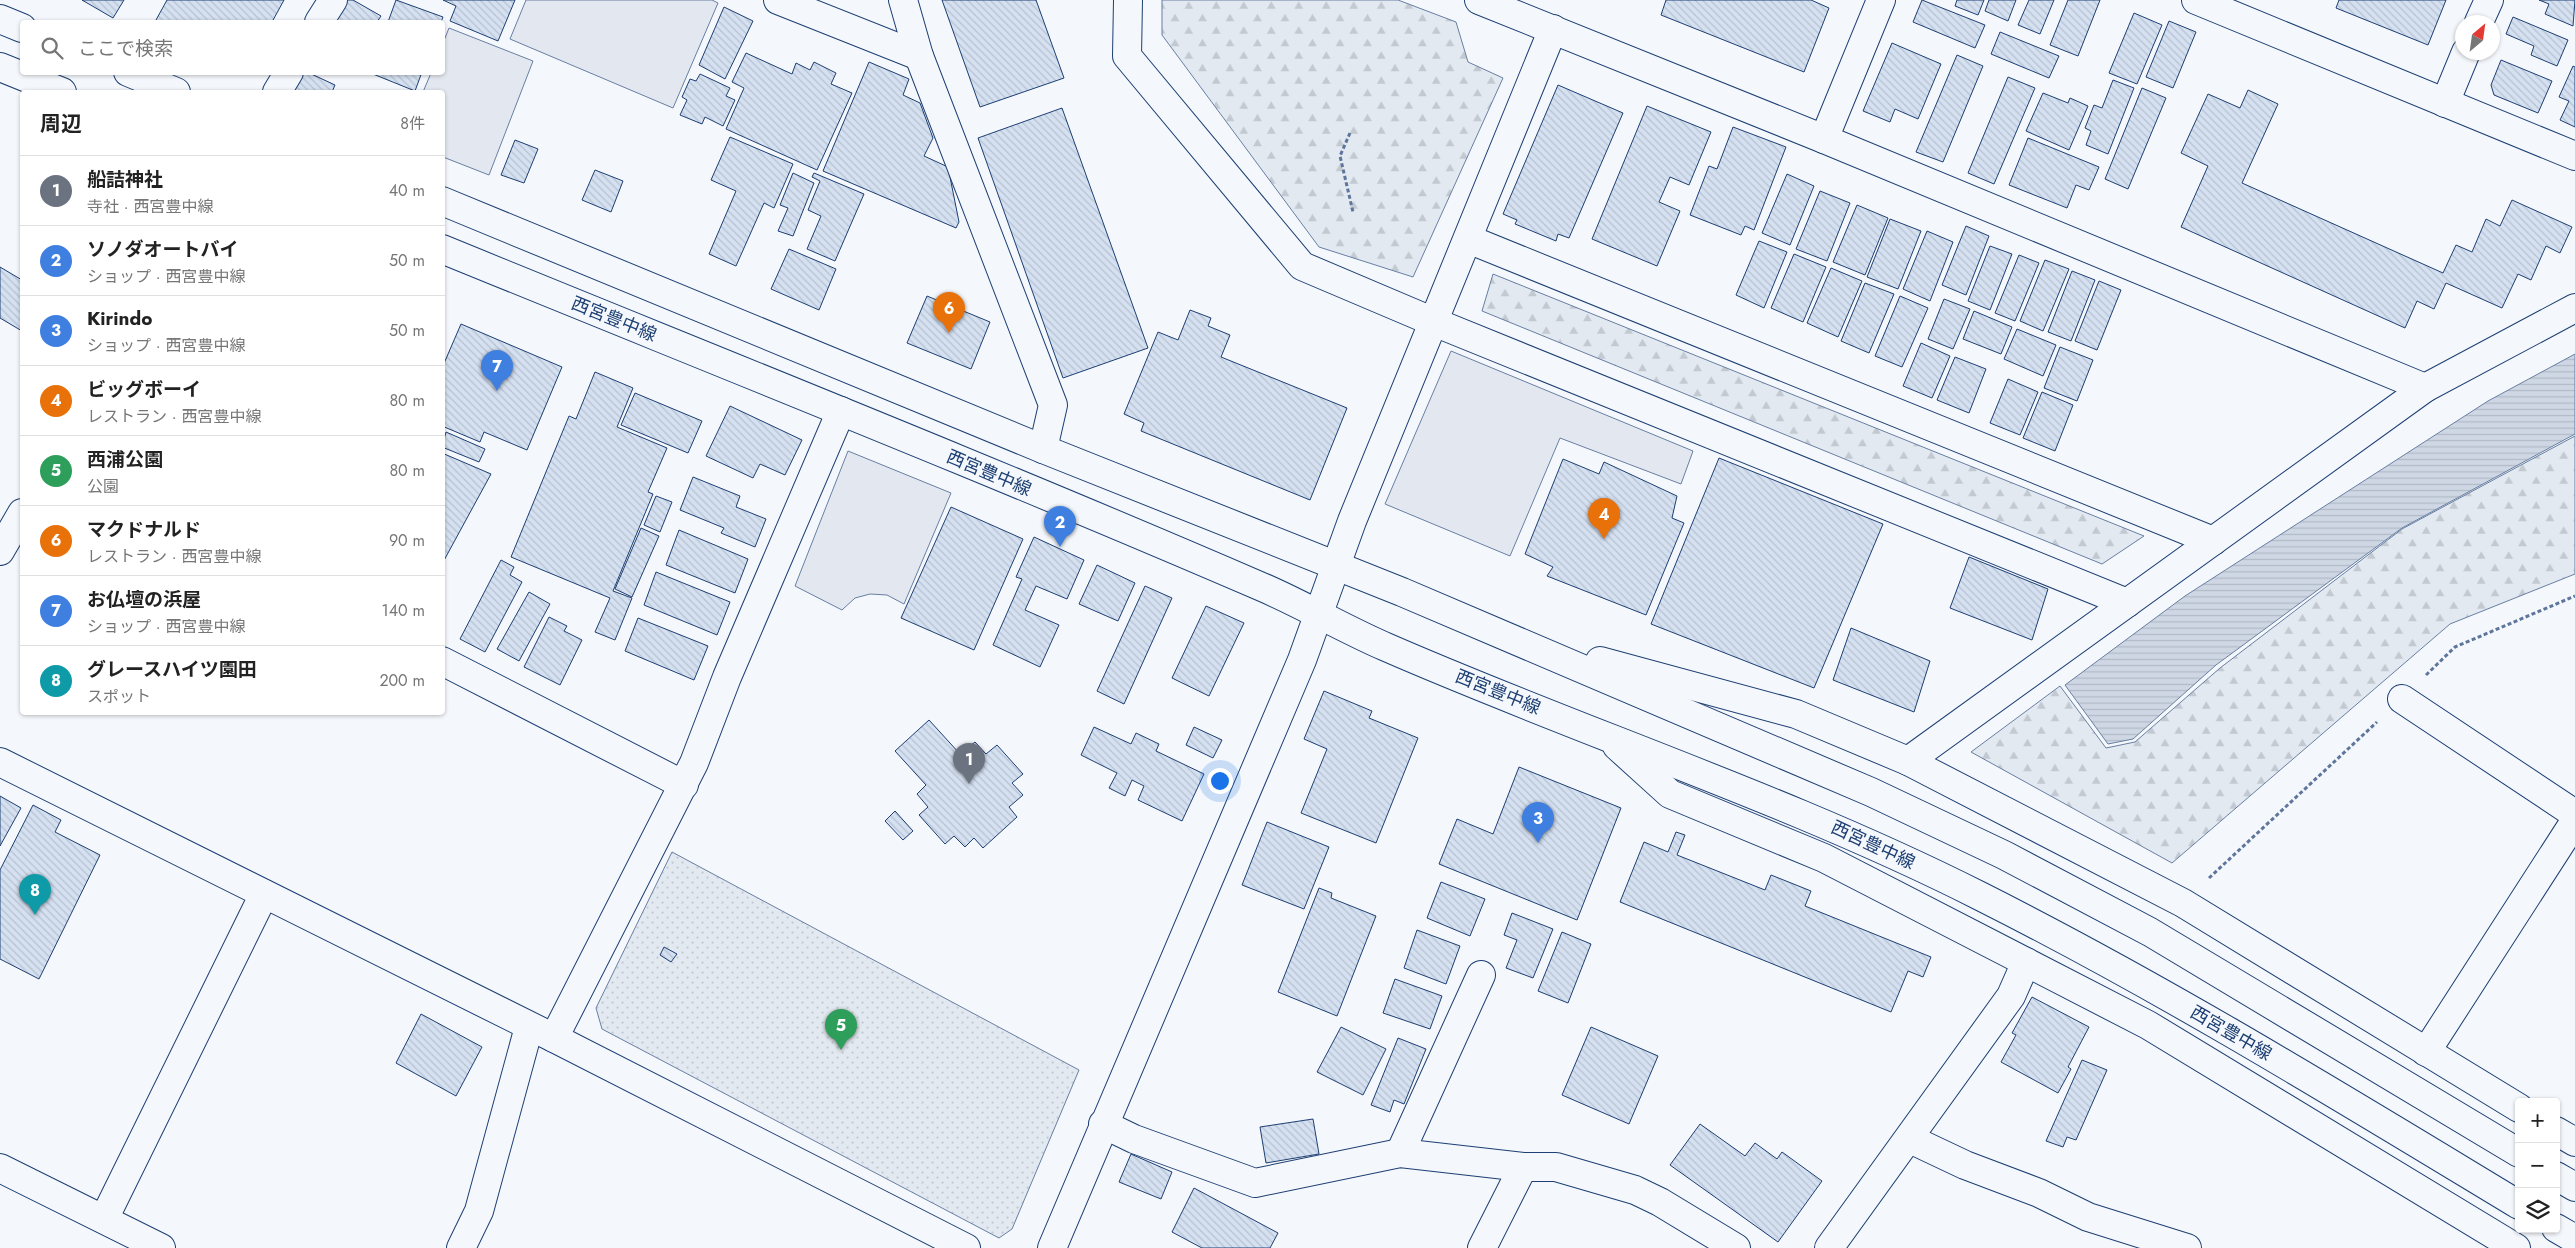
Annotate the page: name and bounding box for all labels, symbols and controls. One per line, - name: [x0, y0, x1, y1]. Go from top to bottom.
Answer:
- north arrow: [2455, 15, 2500, 60]
- search box: [20, 20, 445, 75]
- icon: search: [38, 34, 66, 62]
- text: ここで検索: [78, 35, 173, 62]
- text: 周辺: [40, 109, 82, 139]
- text: 8件: [400, 112, 425, 135]
- text: 船詰神社: [87, 166, 163, 193]
- text: 1: [52, 179, 60, 202]
- text: 40 m: [389, 179, 425, 202]
- text: 寺社 · 西宮豊中線: [87, 195, 213, 218]
- text: ソノダオートバイ: [87, 236, 238, 263]
- text: 2: [51, 249, 61, 272]
- text: 50 m: [389, 249, 425, 272]
- text: ショップ · 西宮豊中線: [87, 265, 245, 288]
- street label: 西宮豊中線: [567, 290, 661, 348]
- pin: 6: [933, 292, 965, 333]
- text: Kirindo: [87, 305, 152, 332]
- text: 3: [51, 319, 61, 342]
- text: 50 m: [389, 319, 425, 342]
- text: ショップ · 西宮豊中線: [87, 334, 245, 357]
- pin: 7: [481, 350, 513, 391]
- text: ビッグボーイ: [87, 376, 201, 403]
- text: 4: [50, 389, 62, 412]
- text: 80 m: [389, 389, 425, 412]
- text: レストラン · 西宮豊中線: [87, 405, 261, 428]
- street label: 西宮豊中線: [942, 443, 1036, 503]
- text: 西浦公園: [87, 446, 163, 473]
- text: 5: [51, 459, 61, 482]
- text: 80 m: [389, 459, 425, 482]
- text: 公園: [87, 475, 119, 498]
- pin: 4: [1588, 498, 1620, 539]
- pin: 2: [1044, 506, 1076, 547]
- text: マクドナルド: [87, 516, 201, 543]
- text: 6: [51, 529, 61, 552]
- text: 90 m: [389, 529, 425, 552]
- text: レストラン · 西宮豊中線: [87, 545, 261, 568]
- text: お仏壇の浜屋: [87, 586, 201, 613]
- text: 7: [51, 599, 61, 622]
- text: 140 m: [382, 599, 425, 622]
- text: ショップ · 西宮豊中線: [87, 615, 245, 638]
- text: グレースハイツ園田: [87, 656, 257, 683]
- street label: 西宮豊中線: [1451, 663, 1545, 721]
- text: 8: [51, 669, 61, 692]
- text: 200 m: [379, 669, 425, 692]
- text: スポット: [87, 685, 151, 708]
- pin: 1: [953, 743, 985, 784]
- your location: [1207, 768, 1233, 794]
- pin: 3: [1522, 802, 1554, 843]
- street label: 西宮豊中線: [1827, 814, 1919, 876]
- pin: 8: [19, 874, 51, 915]
- street label: 西宮豊中線: [2186, 999, 2276, 1067]
- pin: 5: [825, 1009, 857, 1050]
- map controls: [2515, 1098, 2560, 1233]
- button: +: [2515, 1098, 2560, 1143]
- button: −: [2515, 1143, 2560, 1188]
- button: layers: [2515, 1188, 2560, 1233]

